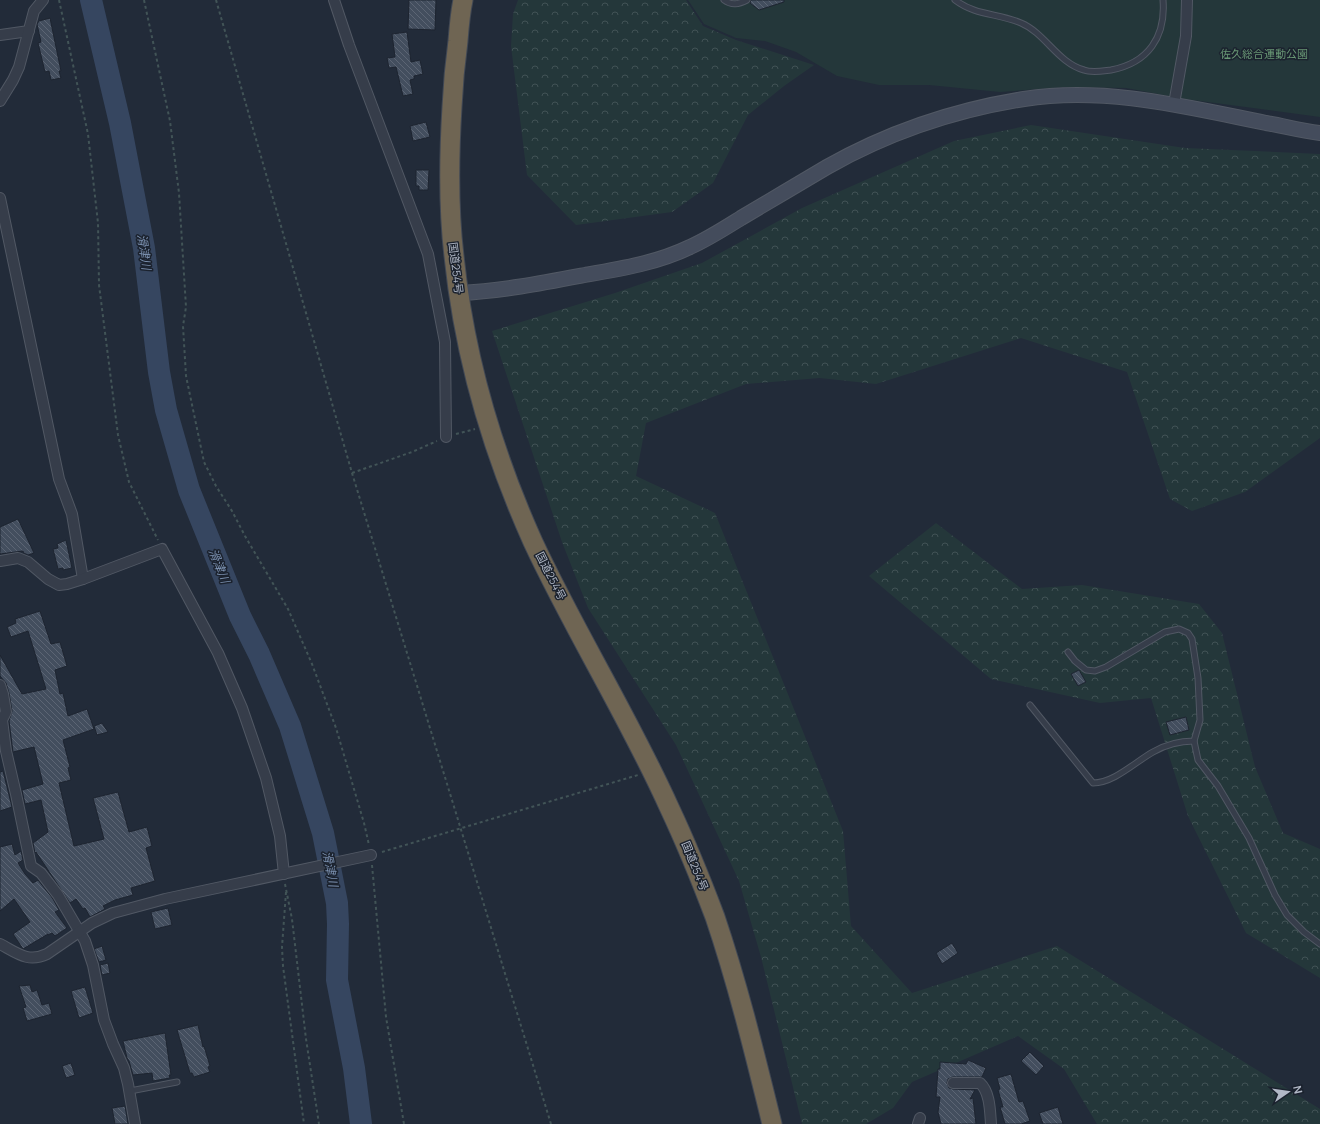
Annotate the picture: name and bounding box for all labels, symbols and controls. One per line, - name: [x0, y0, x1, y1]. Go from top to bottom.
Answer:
- park label: 佐久総合運動公園: [1220, 46, 1308, 61]
- water label: 滑津川: [134, 233, 156, 273]
- street label: 国道254号: [446, 241, 467, 295]
- water label: 滑津川: [205, 546, 235, 588]
- street label: 国道254号: [533, 549, 570, 602]
- street label: 国道254号: [679, 839, 712, 893]
- water label: 滑津川: [319, 850, 343, 890]
- north arrow: [1268, 1072, 1308, 1112]
- text: N: [1290, 1084, 1306, 1095]

